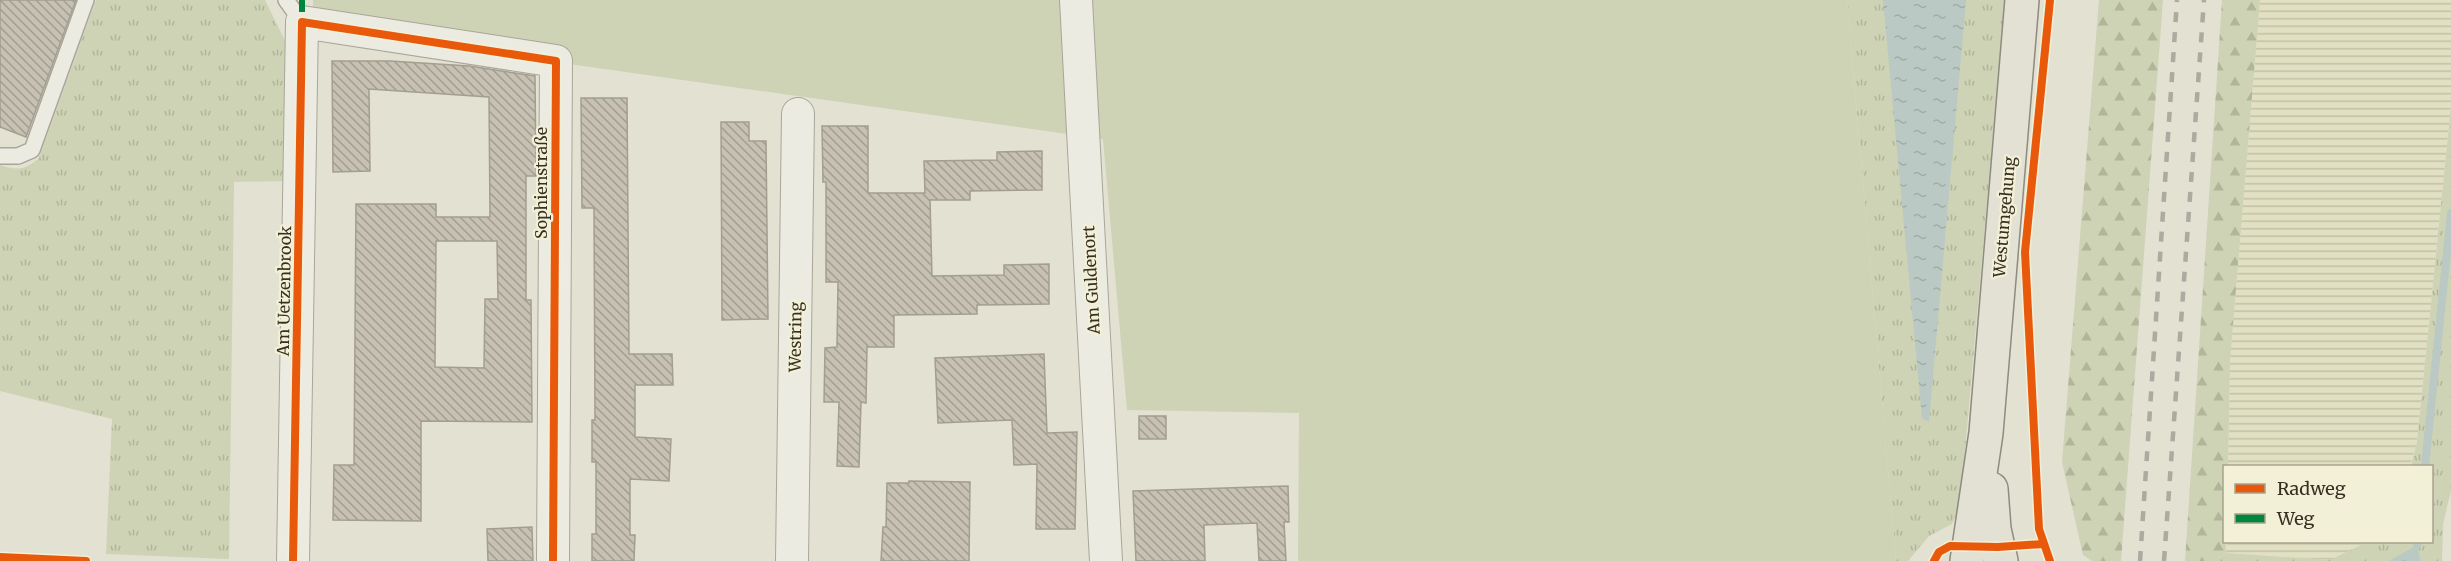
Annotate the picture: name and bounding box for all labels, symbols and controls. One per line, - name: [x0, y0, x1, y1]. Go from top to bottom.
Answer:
- street label: Sophienstraße: [531, 127, 551, 239]
- street label: Westumgehung: [1989, 155, 2019, 279]
- street label: Am Guldenort: [1078, 224, 1104, 336]
- street label: Am Uetzenbrook: [273, 225, 295, 357]
- street label: Westring: [784, 301, 806, 373]
- legend: [2223, 465, 2433, 543]
- text: Radweg: [2277, 477, 2346, 500]
- text: Weg: [2276, 507, 2315, 530]

